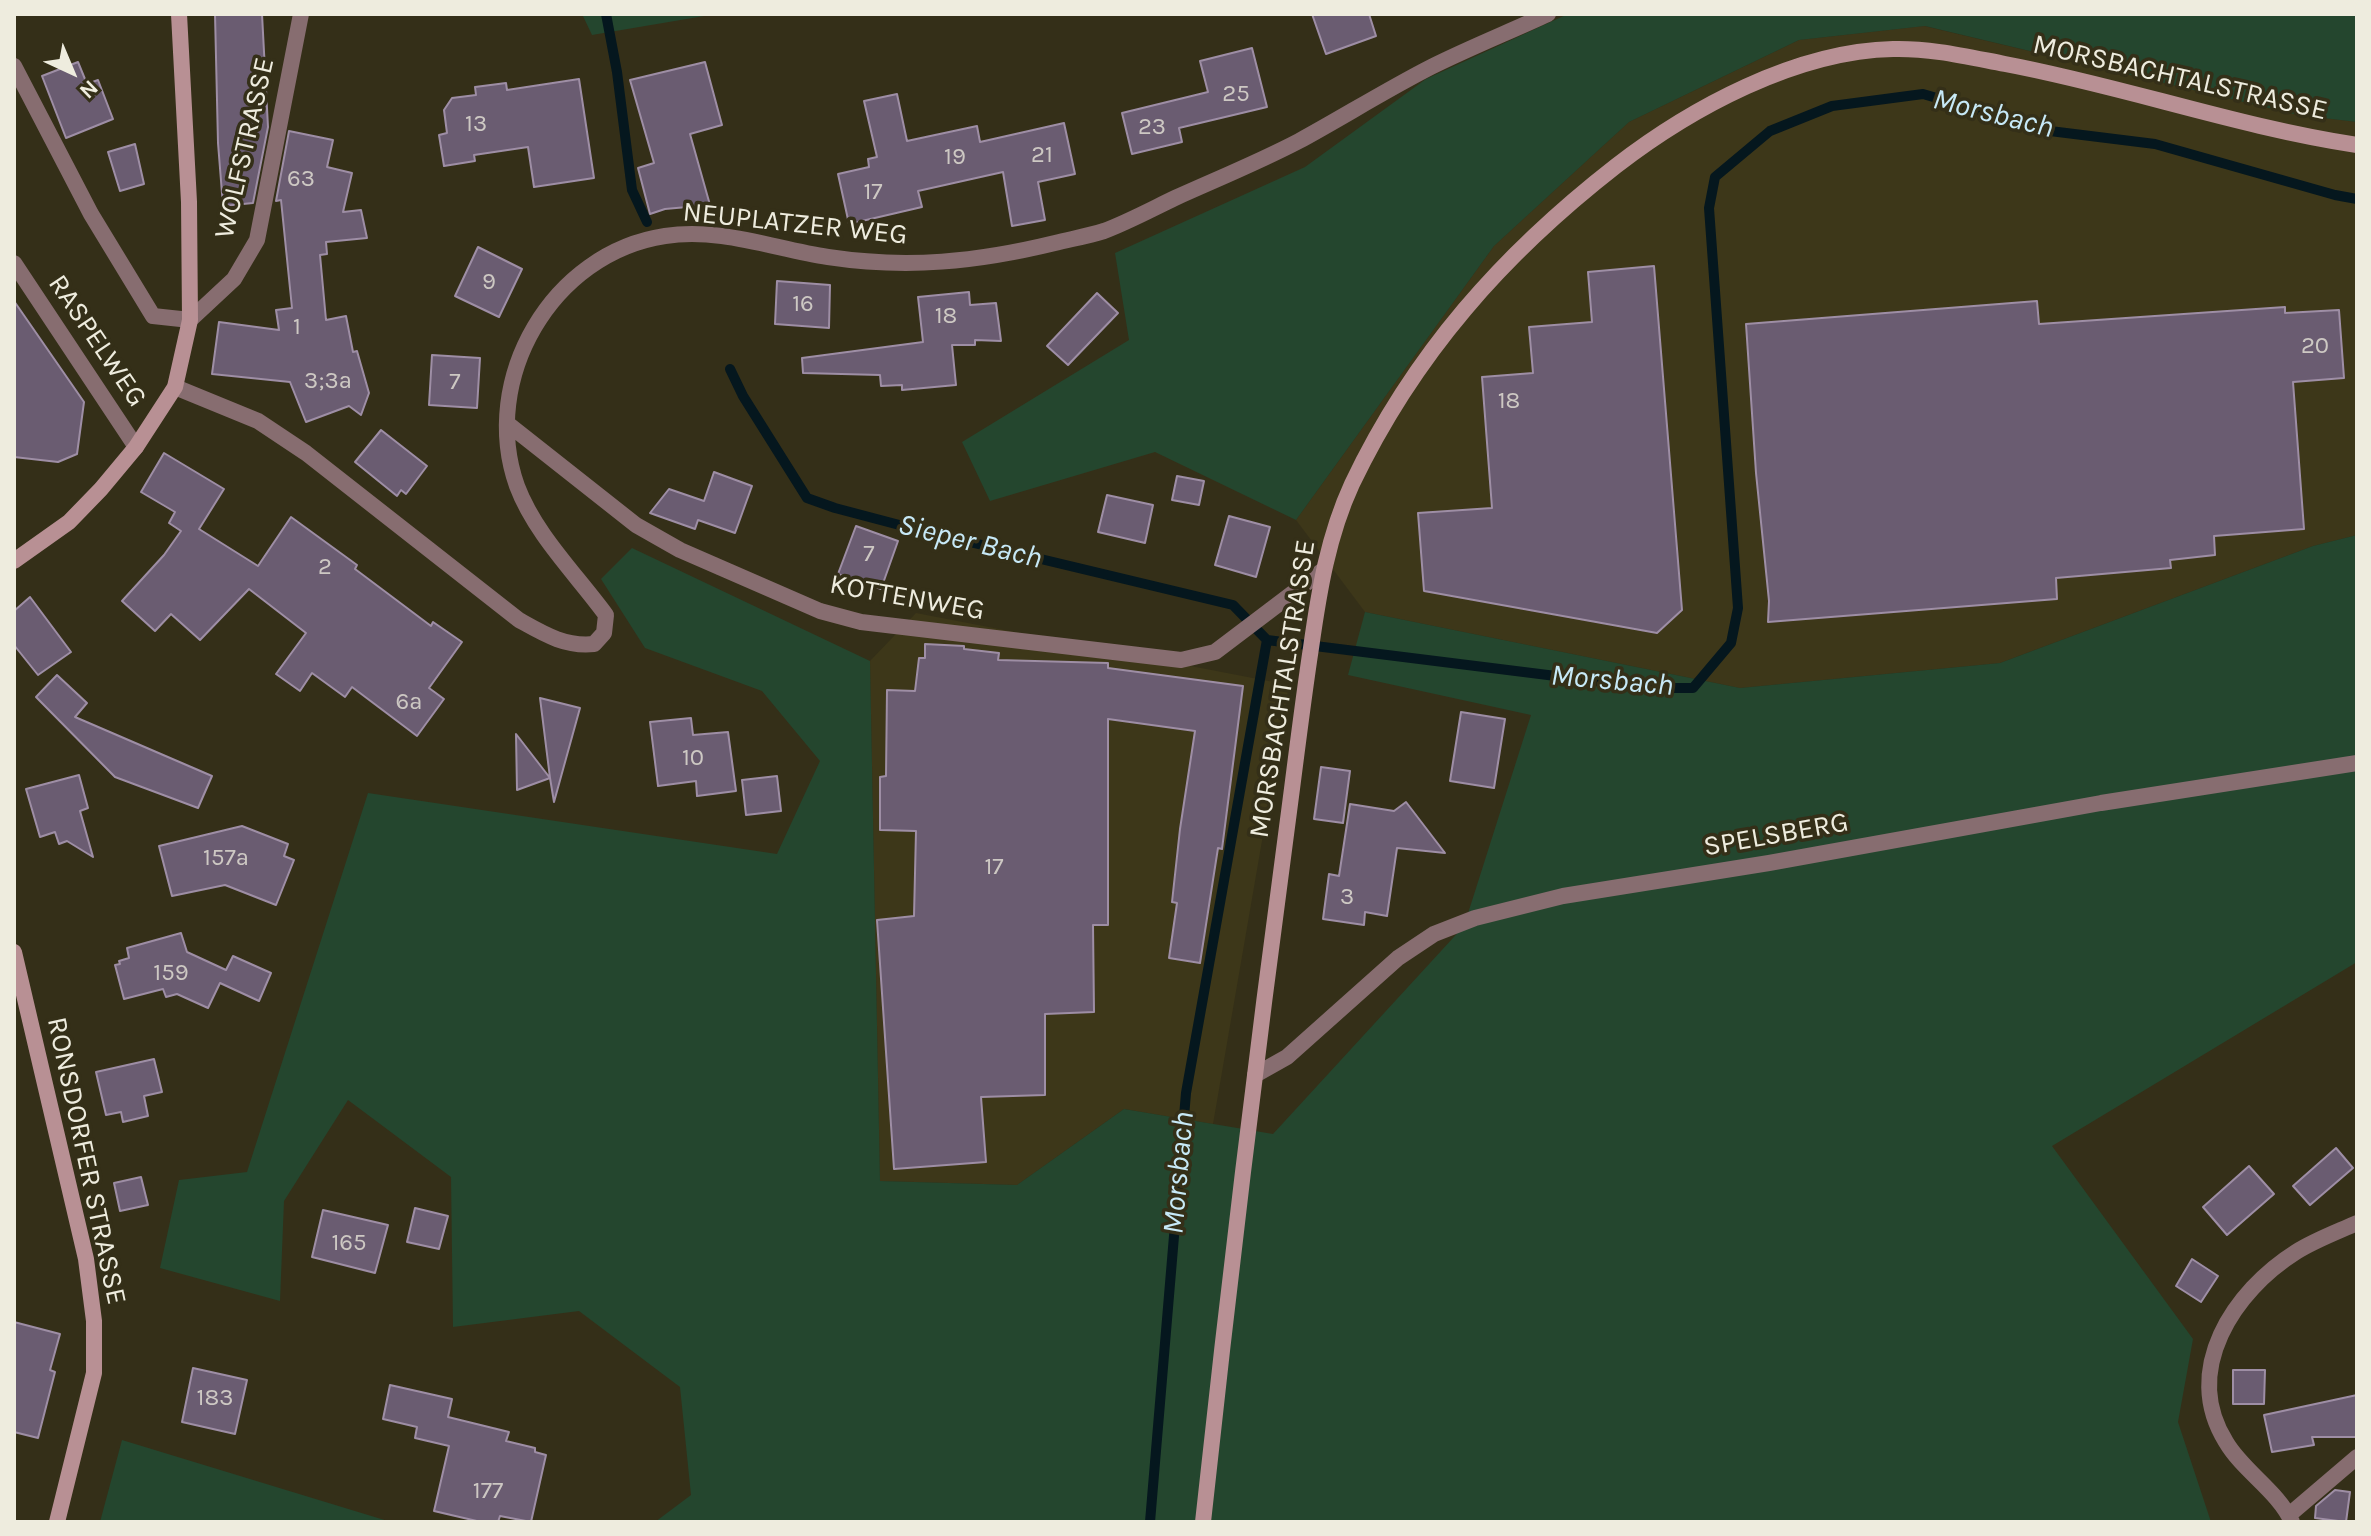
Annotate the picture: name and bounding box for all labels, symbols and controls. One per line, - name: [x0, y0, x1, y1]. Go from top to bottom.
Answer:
- street label: MORSBACHTALSTRASSE: [2030, 28, 2330, 128]
- north arrow: [32, 32, 112, 112]
- street label: WOLFSTRASSE: [208, 54, 282, 242]
- text: N: [74, 74, 103, 104]
- house number: 25: [1222, 80, 1250, 108]
- water label: Morsbach: [1929, 82, 2057, 146]
- house number: 13: [465, 110, 487, 138]
- house number: 23: [1138, 113, 1166, 141]
- house number: 21: [1031, 141, 1053, 169]
- house number: 19: [944, 143, 966, 171]
- house number: 63: [287, 165, 315, 193]
- house number: 17: [863, 178, 883, 206]
- street label: NEUPLATZER WEG: [681, 196, 909, 252]
- house number: 9: [482, 268, 496, 296]
- street label: RASPELWEG: [41, 269, 153, 413]
- house number: 16: [792, 290, 814, 318]
- house number: 18: [935, 302, 957, 330]
- house number: 1: [293, 313, 301, 341]
- house number: 20: [2301, 332, 2329, 360]
- house number: 3;3a: [304, 367, 352, 395]
- house number: 7: [449, 368, 461, 396]
- house number: 18: [1498, 387, 1520, 415]
- water label: Sieper Bach: [894, 507, 1046, 577]
- street label: MORSBACHTALSTRASSE: [1243, 538, 1323, 840]
- house number: 7: [863, 540, 875, 568]
- house number: 2: [318, 553, 332, 581]
- street label: KOTTENWEG: [827, 568, 987, 628]
- water label: Morsbach: [1549, 658, 1675, 704]
- house number: 6a: [396, 688, 422, 716]
- house number: 10: [682, 744, 704, 772]
- street label: SPELSBERG: [1701, 806, 1851, 864]
- house number: 157a: [203, 844, 249, 872]
- house number: 17: [984, 853, 1004, 881]
- house number: 3: [1340, 883, 1354, 911]
- house number: 159: [153, 959, 189, 987]
- street label: RONSDORFER STRASSE: [39, 1014, 133, 1308]
- water label: Morsbach: [1156, 1110, 1202, 1236]
- house number: 165: [331, 1229, 367, 1257]
- house number: 183: [197, 1384, 233, 1412]
- house number: 177: [473, 1477, 503, 1505]

